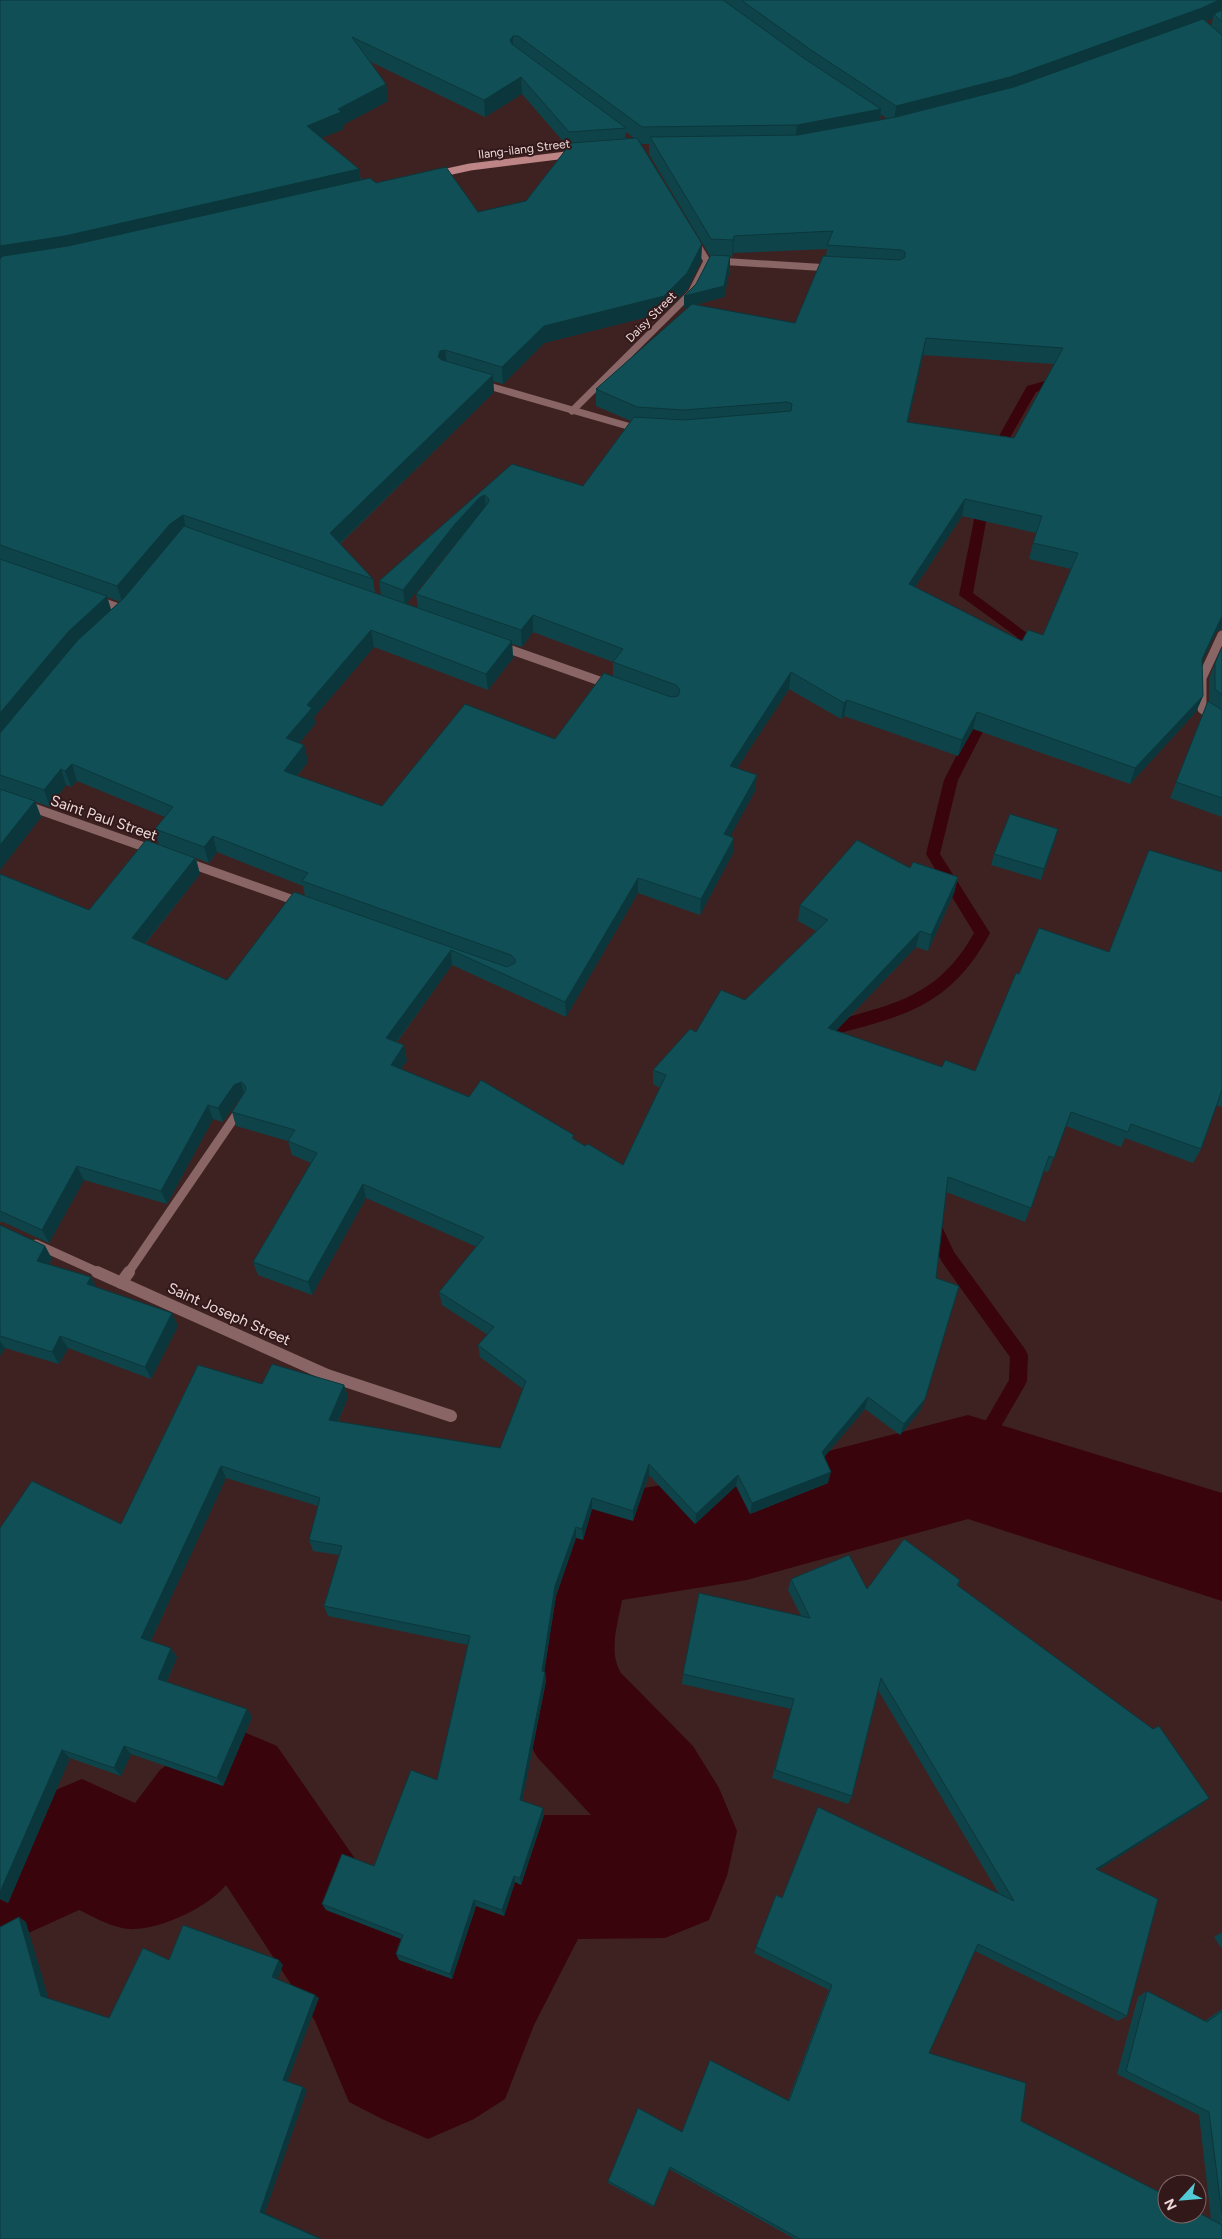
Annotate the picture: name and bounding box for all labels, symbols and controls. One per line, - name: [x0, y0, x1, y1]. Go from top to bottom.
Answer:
- street label: Ilang-ilang Street: [477, 136, 571, 162]
- street label: Daisy Street: [623, 289, 679, 345]
- street label: Saint Paul Street: [48, 791, 160, 845]
- street label: Saint Joseph Street: [165, 1279, 294, 1349]
- north arrow: [1157, 2174, 1207, 2224]
- text: N: [1161, 2196, 1181, 2213]

